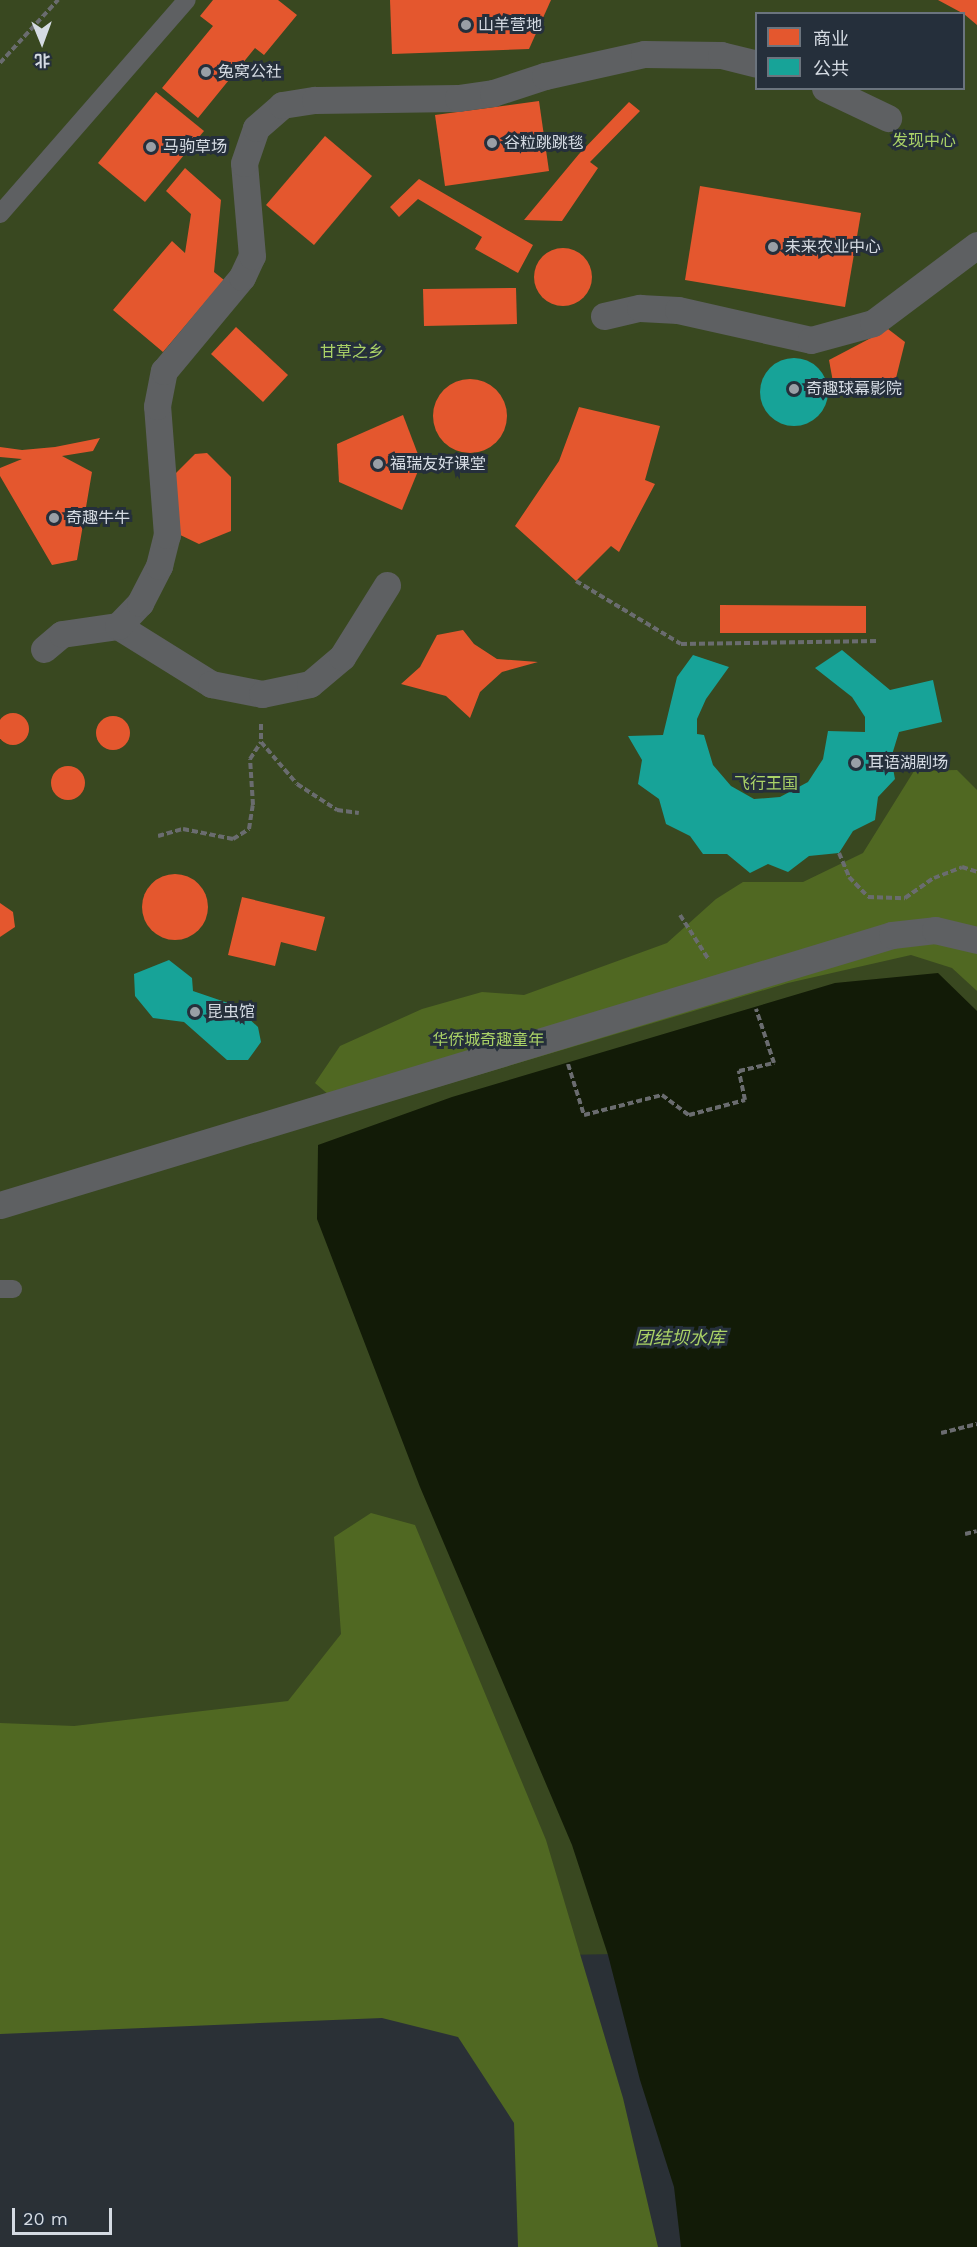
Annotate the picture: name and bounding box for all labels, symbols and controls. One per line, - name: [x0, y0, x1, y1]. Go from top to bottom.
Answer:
- north arrow: [12, 12, 72, 72]
- legend: [755, 12, 965, 90]
- place label: 山羊营地: [478, 15, 542, 35]
- marker: 山羊营地: [459, 18, 473, 32]
- text: 商业: [813, 28, 849, 49]
- text: 北: [34, 51, 51, 70]
- text: 公共: [813, 58, 849, 79]
- place label: 兔窝公社: [218, 62, 282, 82]
- marker: 兔窝公社: [199, 65, 213, 79]
- park label: 发现中心: [892, 131, 956, 151]
- place label: 谷粒跳跳毯: [504, 133, 584, 153]
- marker: 谷粒跳跳毯: [485, 136, 499, 150]
- place label: 马驹草场: [163, 137, 227, 157]
- marker: 马驹草场: [144, 140, 158, 154]
- place label: 未来农业中心: [785, 237, 881, 257]
- marker: 未来农业中心: [766, 240, 780, 254]
- park label: 甘草之乡: [320, 342, 384, 362]
- place label: 奇趣球幕影院: [806, 379, 902, 399]
- marker: 奇趣球幕影院: [787, 382, 801, 396]
- place label: 福瑞友好课堂: [390, 454, 486, 474]
- marker: 福瑞友好课堂: [371, 457, 385, 471]
- place label: 奇趣牛牛: [66, 508, 130, 528]
- marker: 奇趣牛牛: [47, 511, 61, 525]
- place label: 耳语湖剧场: [868, 753, 948, 773]
- marker: 耳语湖剧场: [849, 756, 863, 770]
- park label: 飞行王国: [734, 774, 798, 794]
- place label: 昆虫馆: [207, 1002, 255, 1022]
- marker: 昆虫馆: [188, 1005, 202, 1019]
- park label: 华侨城奇趣童年: [432, 1030, 544, 1050]
- water label: 团结坝水库: [635, 1327, 725, 1349]
- scale bar: [15, 2196, 116, 2234]
- text: 20 m: [23, 2208, 68, 2229]

